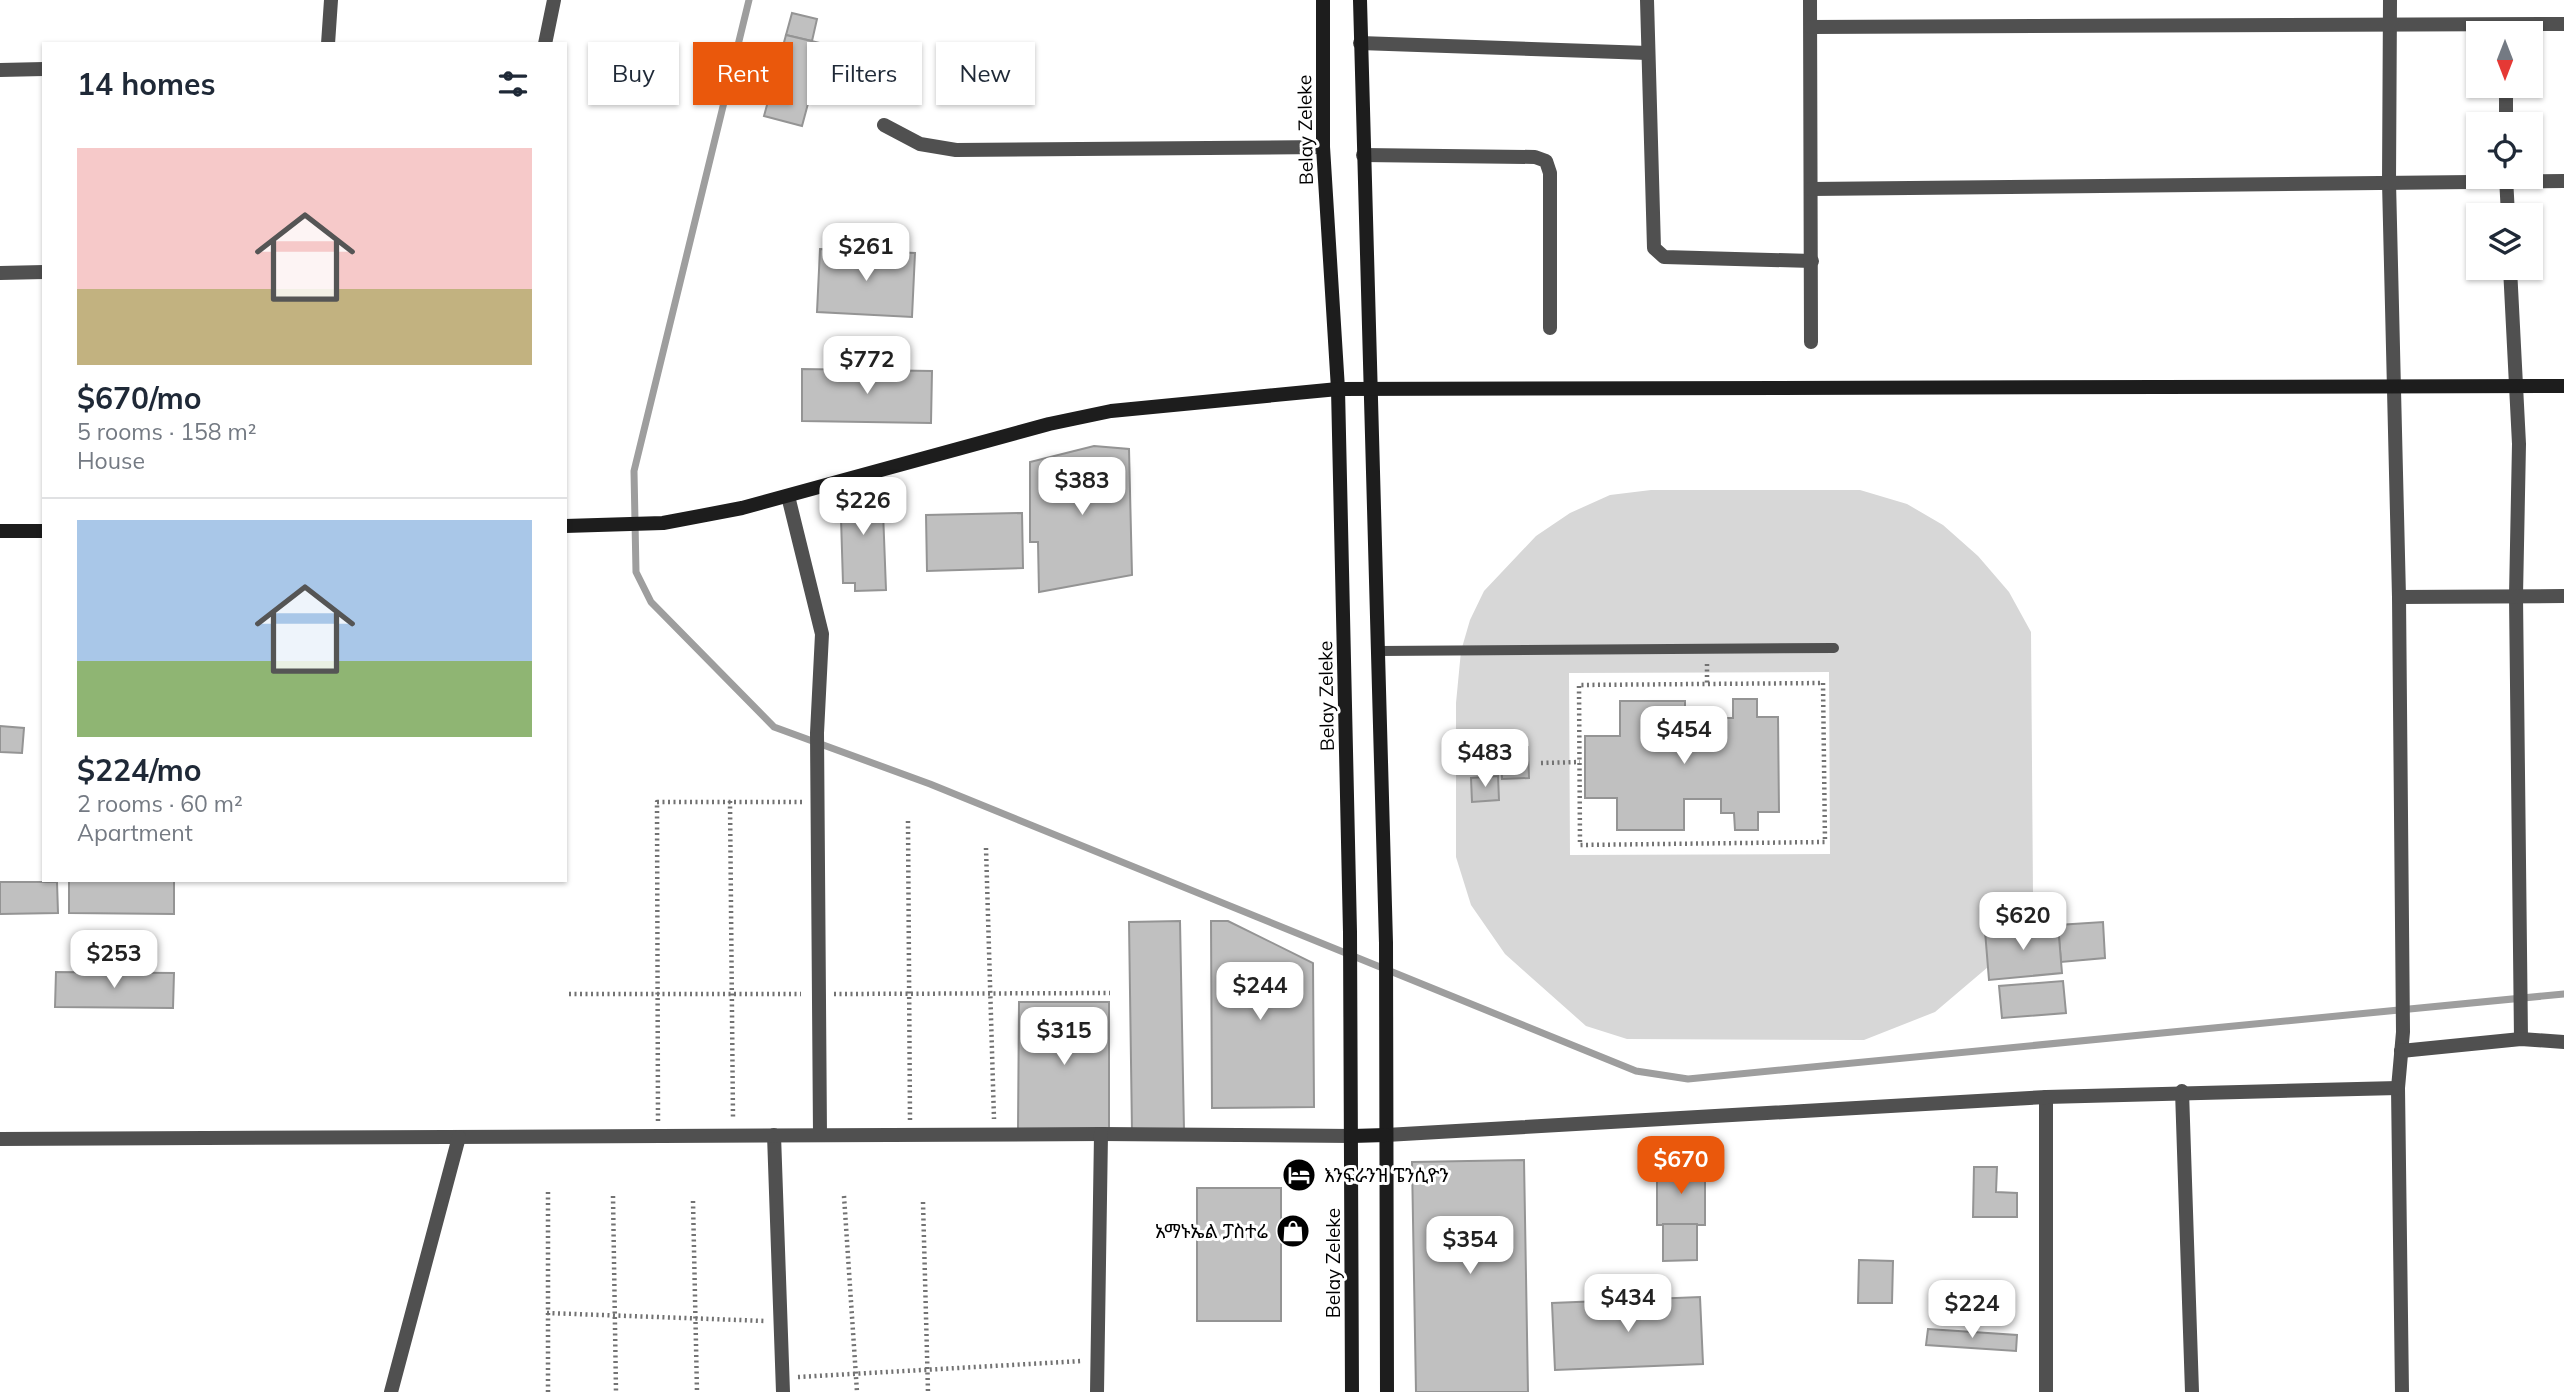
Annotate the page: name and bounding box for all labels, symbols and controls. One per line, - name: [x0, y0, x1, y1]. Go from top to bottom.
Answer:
- north arrow: [2466, 21, 2543, 98]
- map controls: [2466, 21, 2543, 280]
- chip: Buy: [588, 42, 679, 105]
- chip: Rent: [693, 42, 793, 105]
- chip: Filters: [807, 42, 922, 105]
- chip: New: [936, 42, 1035, 105]
- text: 14 homes: [77, 65, 216, 103]
- icon: filters: [494, 65, 532, 103]
- street label: Belay Zeleke: [1292, 75, 1318, 185]
- button: locate: [2466, 112, 2543, 189]
- icon: home: [242, 194, 368, 320]
- button: layers: [2466, 203, 2543, 280]
- pin: $261: [825, 224, 907, 283]
- text: $261: [838, 231, 894, 260]
- pin: $772: [826, 336, 908, 396]
- text: $772: [839, 344, 895, 373]
- text: $670/mo: [77, 379, 201, 417]
- text: 5 rooms · 158 m²: [77, 417, 257, 446]
- text: House: [77, 446, 145, 475]
- pin: $383: [1041, 458, 1123, 517]
- text: $383: [1054, 465, 1110, 494]
- pin: $226: [822, 477, 904, 537]
- text: $226: [835, 485, 891, 514]
- icon: home: [242, 566, 368, 692]
- street label: Belay Zeleke: [1313, 641, 1339, 751]
- pin: $454: [1643, 706, 1725, 766]
- text: $454: [1656, 714, 1712, 743]
- pin: $483: [1444, 730, 1526, 789]
- text: $483: [1457, 737, 1513, 766]
- text: $224/mo: [77, 751, 201, 789]
- text: 2 rooms · 60 m²: [77, 789, 243, 818]
- text: Apartment: [77, 818, 193, 847]
- pin: $620: [1982, 892, 2064, 952]
- text: $620: [1995, 900, 2051, 929]
- pin: $253: [73, 930, 155, 990]
- text: $253: [86, 938, 142, 967]
- pin: $244: [1219, 962, 1301, 1022]
- text: $244: [1232, 970, 1288, 999]
- pin: $315: [1023, 1007, 1105, 1067]
- text: $315: [1036, 1015, 1092, 1044]
- pin: $670: [1640, 1136, 1722, 1196]
- text: $670: [1653, 1144, 1709, 1173]
- hotel icon: እንፍራንዝ ፔንሲዮን: [1280, 1156, 1318, 1194]
- place label: እንፍራንዝ ፔንሲዮን: [1324, 1163, 1449, 1187]
- street label: Belay Zeleke: [1321, 1208, 1345, 1318]
- shop icon: አማኑኤል ፓስተሬ: [1274, 1212, 1312, 1250]
- pin: $354: [1429, 1216, 1511, 1276]
- place label: አማኑኤል ፓስተሬ: [1155, 1219, 1268, 1243]
- text: $354: [1442, 1224, 1498, 1253]
- pin: $434: [1587, 1274, 1669, 1334]
- pin: $224: [1931, 1280, 2013, 1340]
- text: $434: [1600, 1282, 1656, 1311]
- text: $224: [1944, 1288, 2000, 1317]

